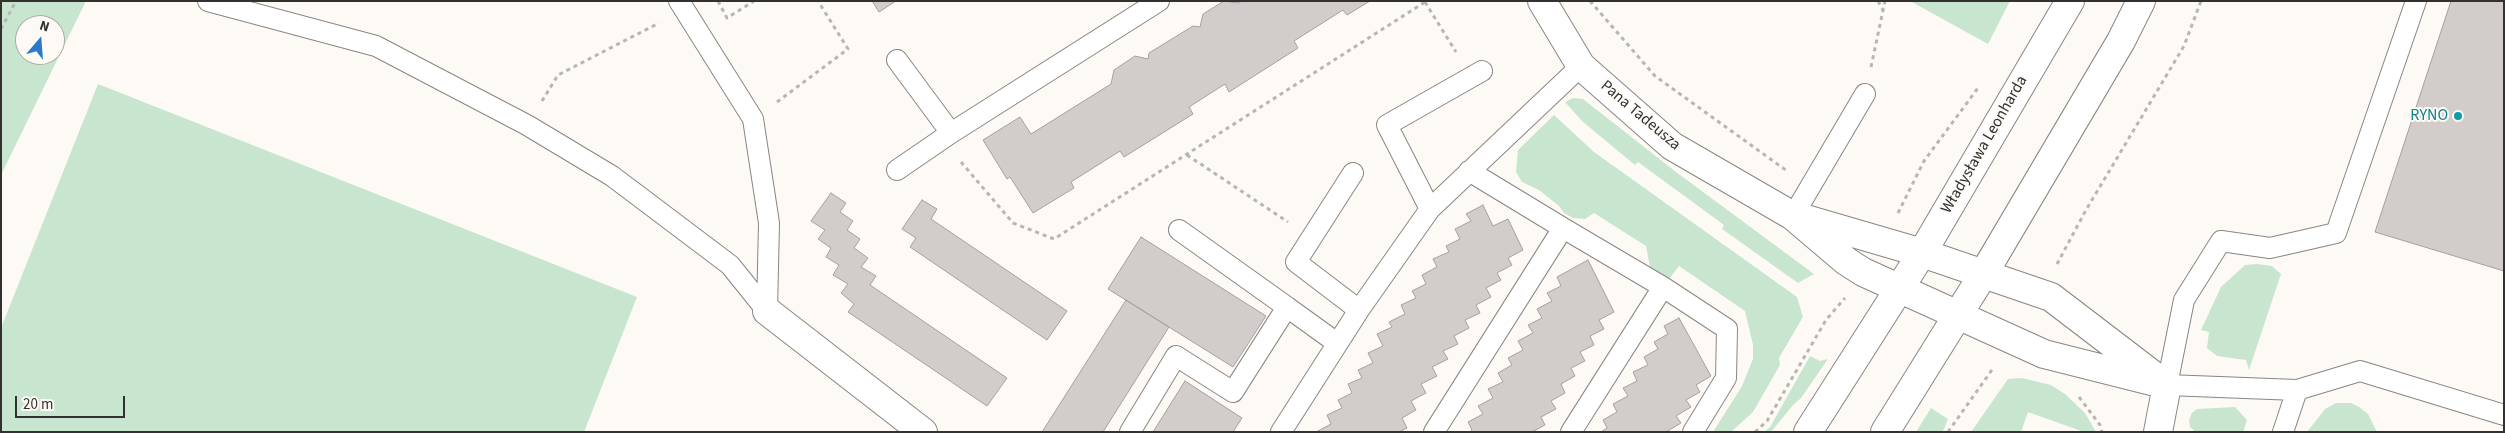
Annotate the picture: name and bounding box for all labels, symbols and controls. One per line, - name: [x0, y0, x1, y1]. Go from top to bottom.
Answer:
- north arrow: [15, 15, 65, 65]
- text: N: [37, 16, 52, 38]
- street label: Władysława Leonharda: [1938, 73, 2032, 217]
- street label: Pana Tadeusza: [1596, 77, 1684, 155]
- place label: RYNO: [2410, 106, 2448, 126]
- marker: RYNO: [2452, 110, 2464, 122]
- scale bar: [18, 386, 128, 418]
- text: 20 m: [23, 394, 53, 415]

